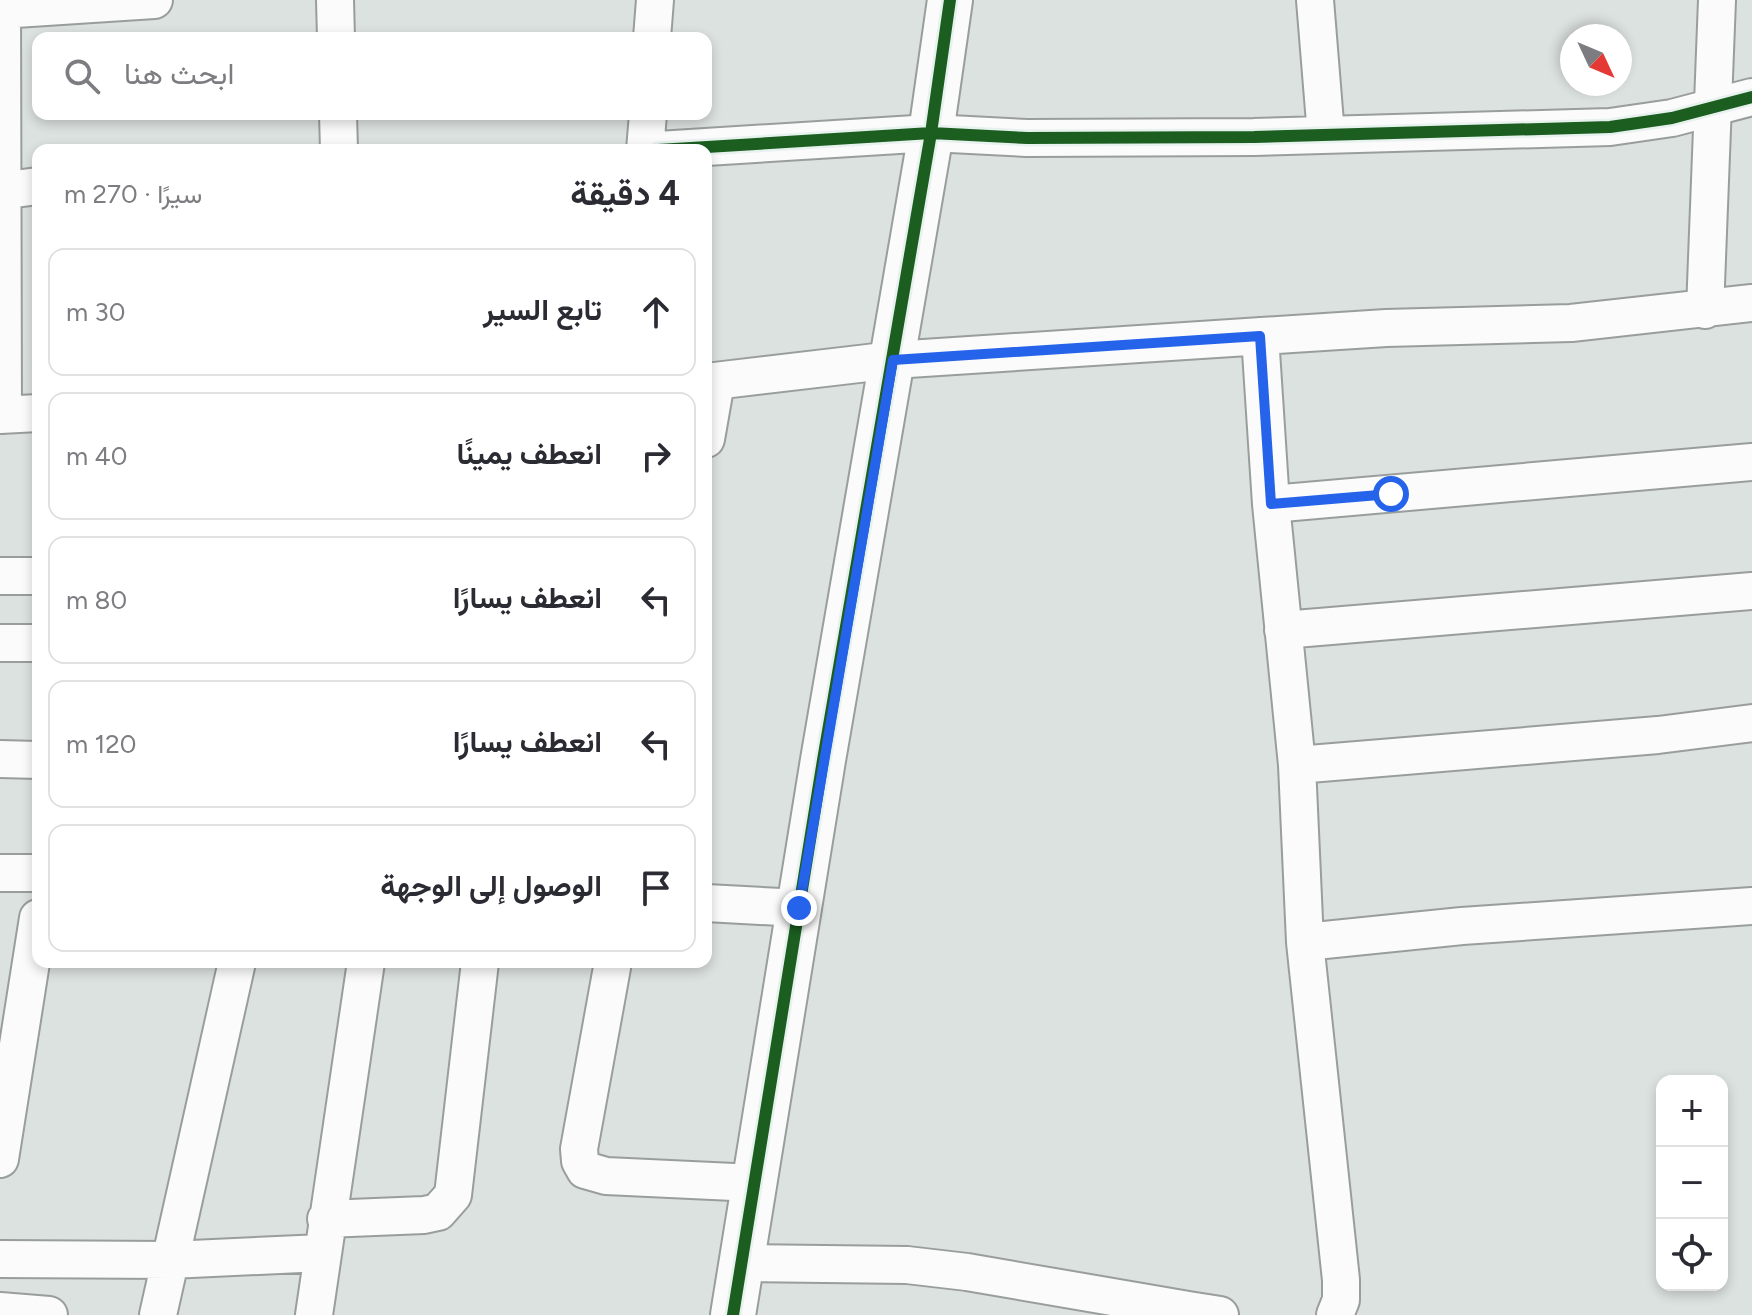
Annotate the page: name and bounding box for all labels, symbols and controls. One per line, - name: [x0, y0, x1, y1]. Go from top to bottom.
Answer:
- north arrow: [1560, 24, 1632, 96]
- search box: [32, 32, 712, 120]
- icon: search: [60, 54, 104, 98]
- text: ابحث هنا: [124, 55, 234, 92]
- text: 4 دقيقة: [570, 173, 680, 214]
- text: سيرًا · 270 m: [64, 178, 202, 210]
- icon: ahead: [634, 290, 678, 334]
- text: تابع السير: [483, 291, 602, 328]
- text: 30 m: [66, 296, 125, 328]
- icon: right: [634, 434, 678, 478]
- text: انعطف يمينًا: [457, 435, 602, 472]
- text: 40 m: [66, 440, 127, 472]
- route start: [1373, 476, 1409, 512]
- icon: left: [634, 578, 678, 622]
- text: انعطف يسارًا: [453, 579, 602, 616]
- text: 80 m: [66, 584, 127, 616]
- icon: left: [634, 722, 678, 766]
- text: انعطف يسارًا: [453, 723, 602, 760]
- text: 120 m: [66, 728, 137, 760]
- icon: arrive: [634, 866, 678, 910]
- text: الوصول إلى الوجهة: [380, 867, 602, 904]
- route end: [781, 890, 817, 926]
- map controls: [1656, 1075, 1728, 1291]
- button: +: [1656, 1075, 1728, 1147]
- button: −: [1656, 1147, 1728, 1219]
- button: locate: [1656, 1219, 1728, 1291]

